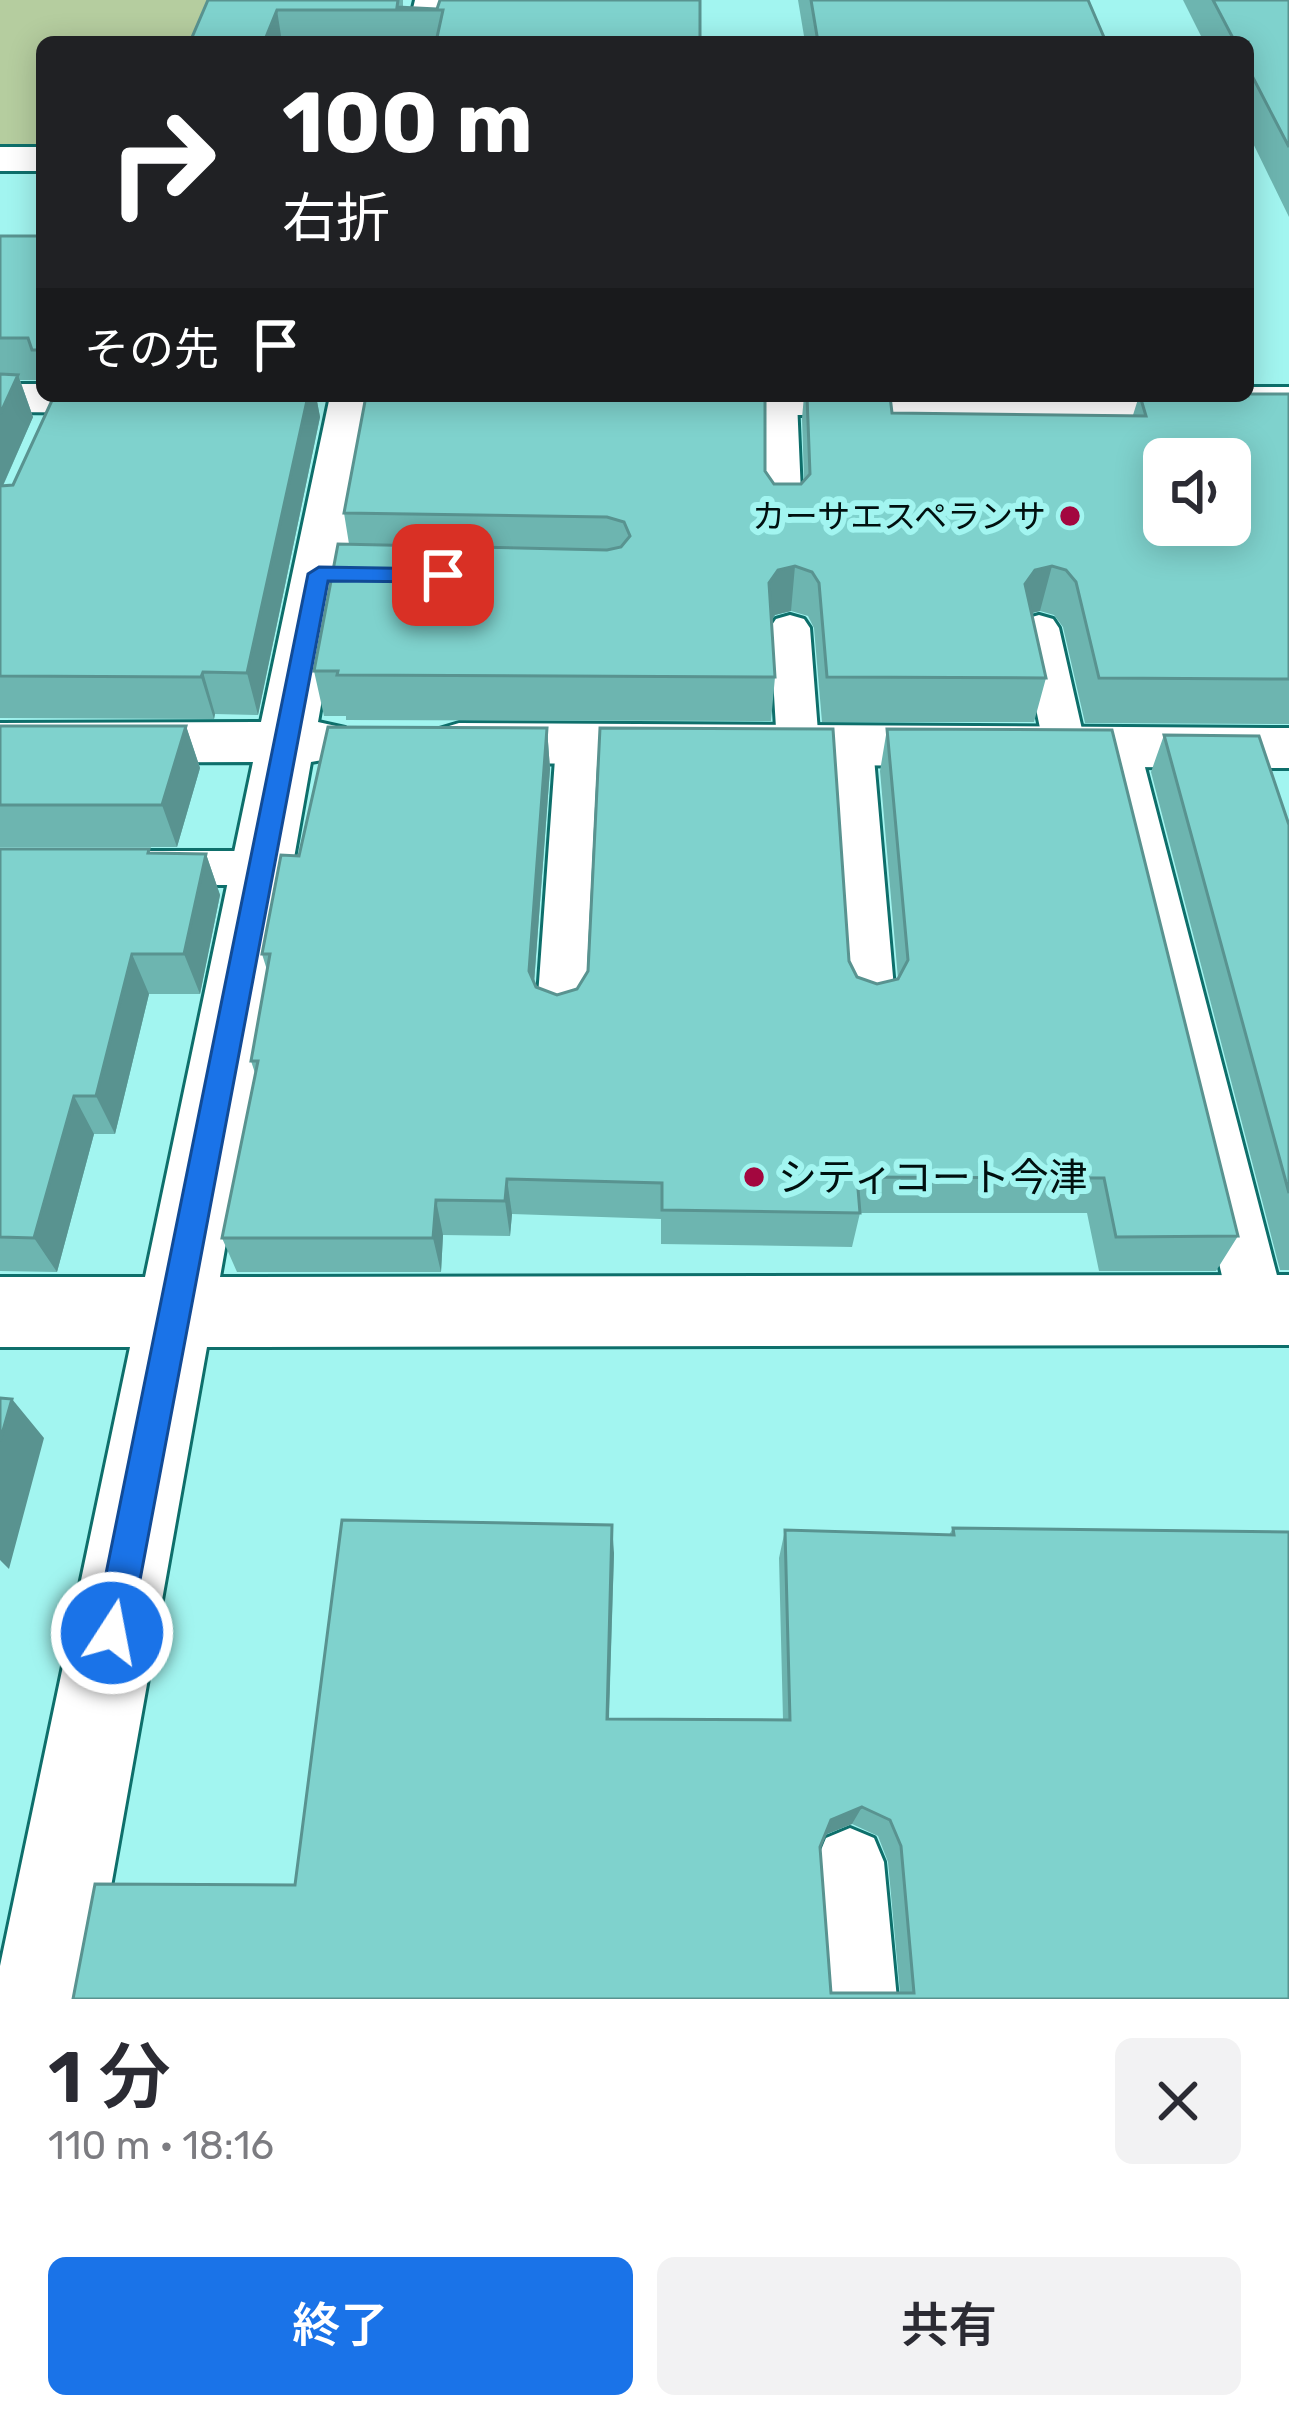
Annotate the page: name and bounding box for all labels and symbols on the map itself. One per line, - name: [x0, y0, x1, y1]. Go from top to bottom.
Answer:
- place label: カーサエスペランサ: [752, 497, 1046, 536]
- marker: カーサエスペランサ: [1057, 503, 1083, 529]
- pin: [392, 524, 494, 626]
- place label: シティコート今津: [778, 1155, 1088, 1201]
- marker: シティコート今津: [741, 1164, 767, 1190]
- position arrow: [49, 1570, 175, 1696]

